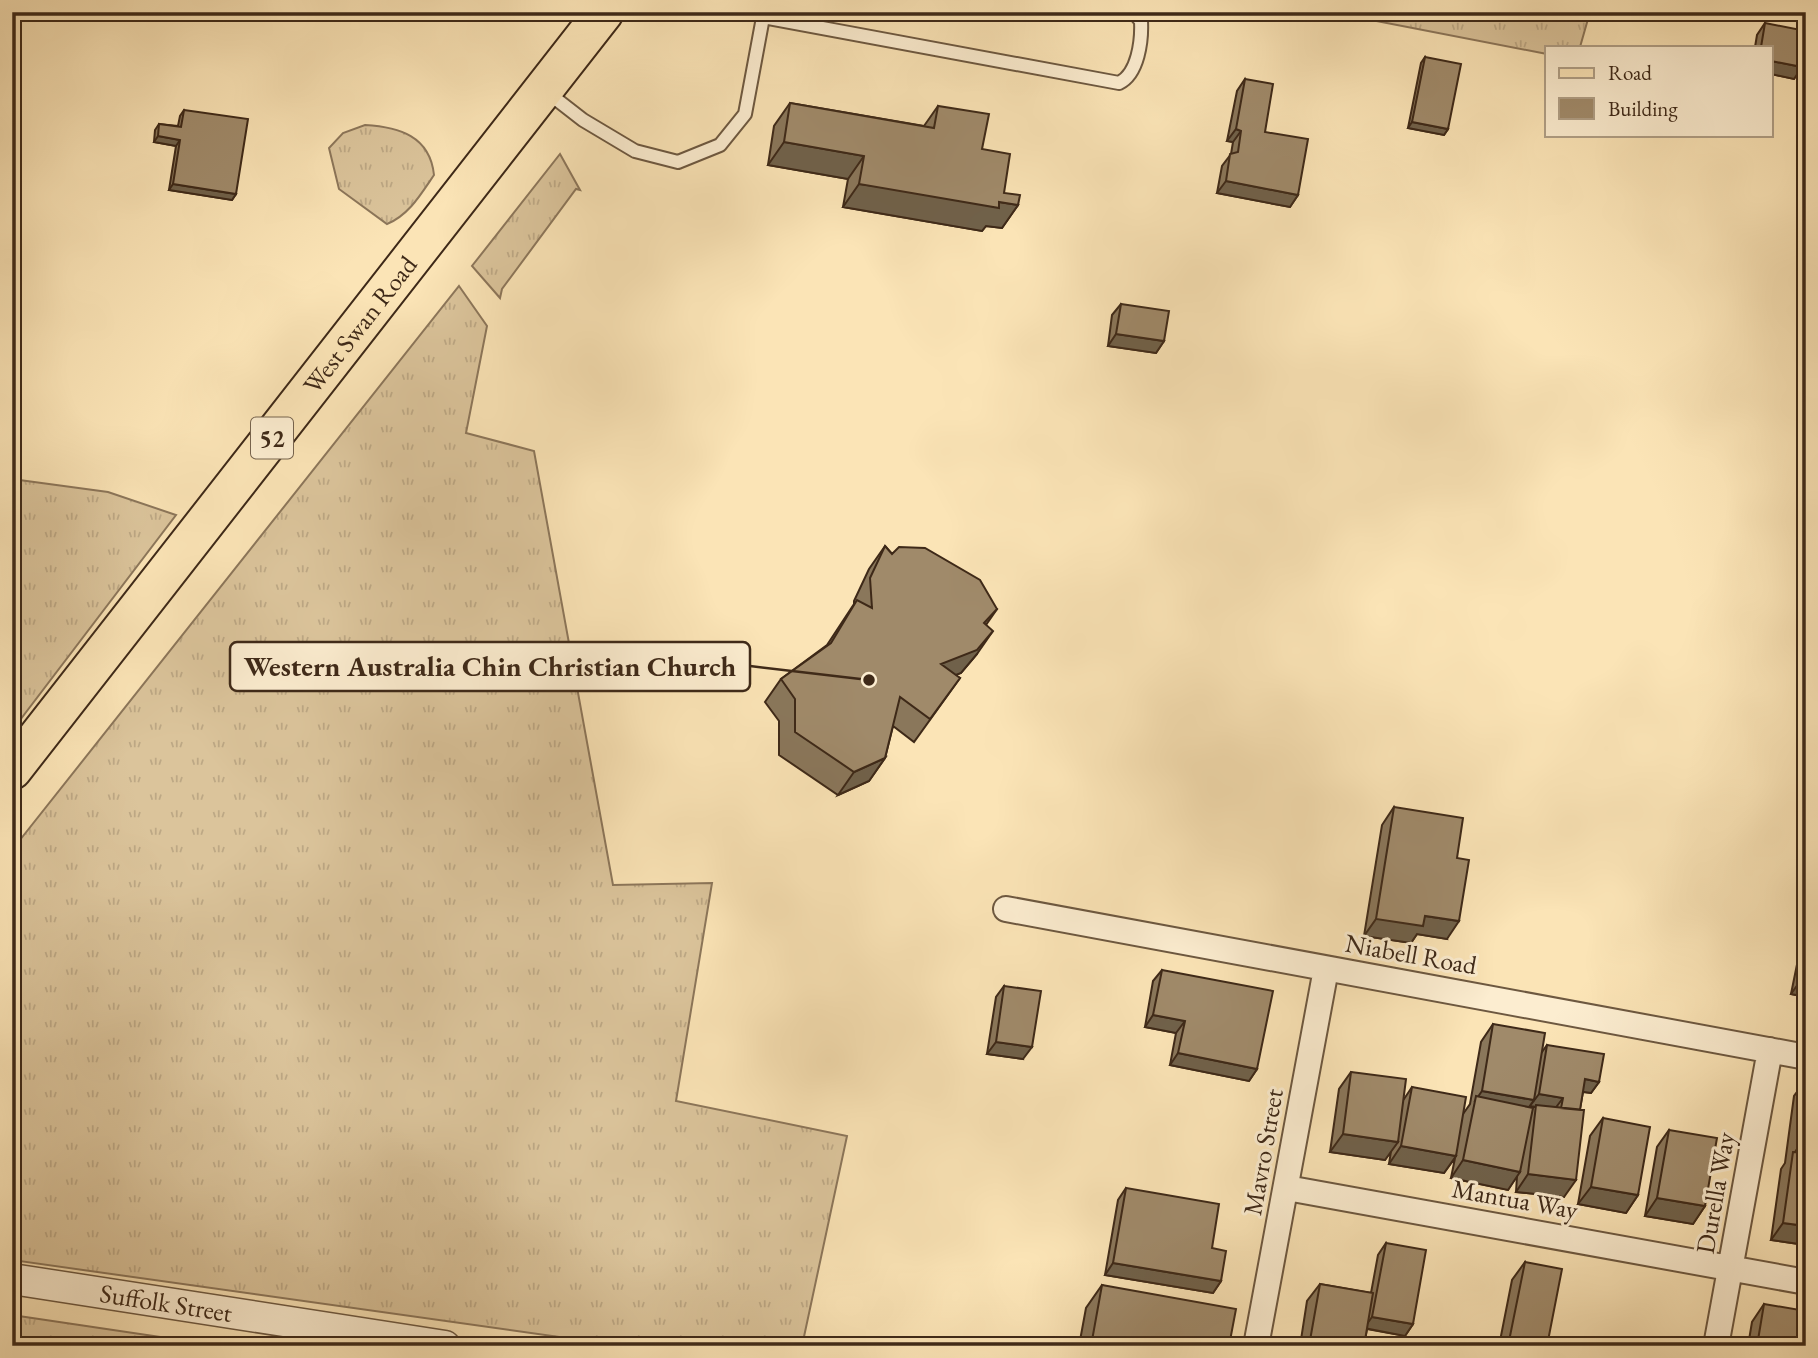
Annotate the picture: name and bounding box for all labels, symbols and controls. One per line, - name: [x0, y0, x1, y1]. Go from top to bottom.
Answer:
- legend: [1545, 46, 1772, 136]
- text: Road: [1608, 59, 1652, 86]
- text: Building: [1608, 95, 1678, 122]
- street label: West Swan Road: [295, 248, 425, 401]
- road number: 52: [251, 418, 293, 458]
- callout: Western Australia Chin Christian Church: [230, 642, 750, 691]
- text: Western Australia Chin Christian Church: [244, 648, 737, 684]
- street label: Niabell Road: [1343, 926, 1480, 982]
- street label: Mavro Street: [1235, 1086, 1291, 1218]
- street label: Durella Way: [1688, 1129, 1743, 1256]
- street label: Mantua Way: [1449, 1171, 1581, 1227]
- street label: Suffolk Street: [98, 1276, 235, 1330]

